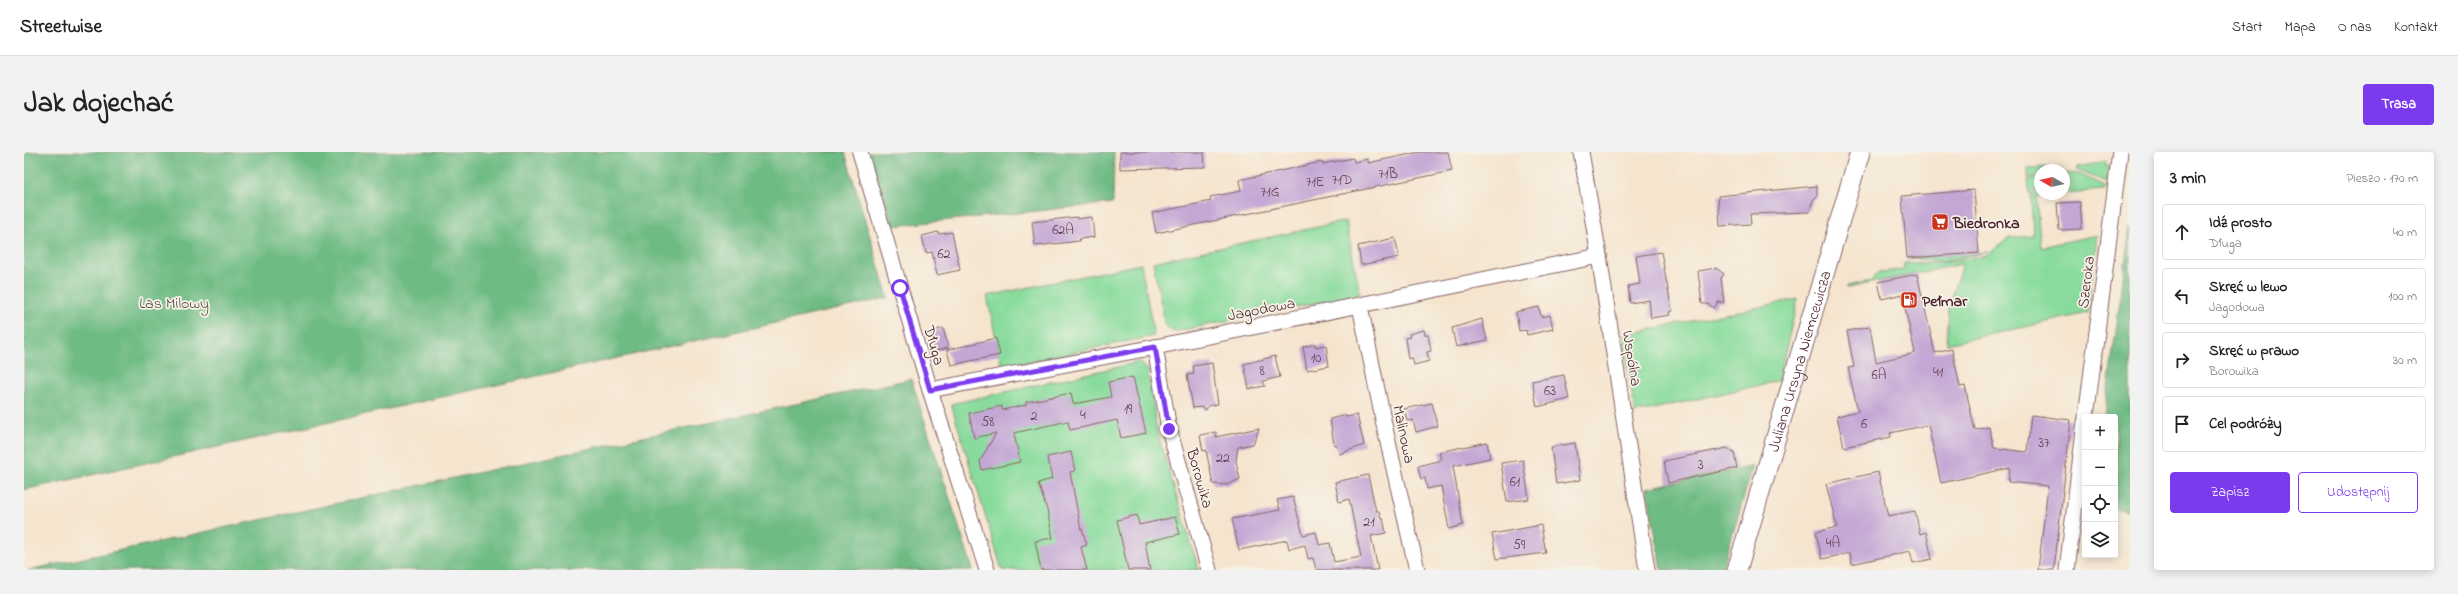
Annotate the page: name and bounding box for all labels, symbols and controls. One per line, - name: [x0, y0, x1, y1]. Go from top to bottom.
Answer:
- text: Streetwise: [20, 14, 102, 41]
- text: Start: [2232, 17, 2262, 38]
- text: Mapa: [2284, 17, 2316, 38]
- text: O nas: [2338, 17, 2372, 38]
- text: Kontakt: [2394, 17, 2438, 38]
- text: Jak dojechać: [24, 84, 173, 125]
- button: Trasa: [2363, 84, 2434, 125]
- house number: 71B: [1378, 164, 1398, 185]
- north arrow: [2034, 164, 2070, 200]
- text: 3 min: [2170, 166, 2206, 191]
- text: Pieszo · 170 m: [2347, 169, 2418, 188]
- house number: 71D: [1332, 170, 1352, 191]
- house number: 71E: [1306, 172, 1324, 193]
- house number: 71G: [1261, 182, 1280, 203]
- supermarket icon: Biedronka: [1930, 212, 1950, 232]
- place label: Biedronka: [1952, 212, 2020, 236]
- text: Idź prosto: [2209, 212, 2272, 234]
- house number: 62A: [1052, 220, 1074, 241]
- icon: ahead: [2171, 221, 2193, 243]
- text: 40 m: [2393, 223, 2417, 242]
- text: Długa: [2209, 234, 2242, 253]
- house number: 62: [937, 244, 951, 265]
- street label: Szeroka: [2072, 255, 2102, 310]
- street label: Juliana Ursyna Niemcewicza: [1762, 268, 1838, 455]
- text: Skręć w lewo: [2209, 276, 2287, 298]
- route start: [891, 279, 909, 297]
- icon: left: [2171, 285, 2193, 307]
- text: 100 m: [2388, 287, 2417, 306]
- fuel station icon: Pełmar: [1899, 290, 1919, 310]
- place label: Pełmar: [1922, 290, 1968, 314]
- park label: Las Milowy: [139, 292, 209, 316]
- street label: Jagodowa: [1226, 292, 1297, 328]
- text: Jagodowa: [2209, 298, 2265, 317]
- street label: Długa: [916, 322, 950, 368]
- street label: Wspólna: [1615, 329, 1647, 388]
- text: Skręć w prawo: [2209, 340, 2299, 362]
- house number: 10: [1311, 348, 1321, 369]
- icon: right: [2171, 349, 2193, 371]
- text: 30 m: [2393, 351, 2417, 370]
- house number: 8: [1259, 361, 1265, 382]
- house number: 41: [1933, 362, 1944, 383]
- text: Borowika: [2209, 362, 2259, 381]
- house number: 6A: [1872, 365, 1886, 386]
- house number: 63: [1544, 381, 1556, 402]
- house number: 19: [1124, 399, 1133, 420]
- street label: Malinowa: [1385, 403, 1421, 466]
- house number: 4: [1080, 405, 1086, 426]
- house number: 2: [1031, 406, 1038, 427]
- house number: 58: [981, 412, 995, 433]
- icon: arrive: [2171, 413, 2193, 435]
- text: Cel podróży: [2209, 413, 2282, 435]
- house number: 6: [1861, 414, 1867, 435]
- map controls: [2082, 414, 2118, 558]
- button: +: [2082, 414, 2118, 450]
- route end: [1160, 420, 1178, 438]
- house number: 37: [2038, 433, 2050, 454]
- street label: Borowika: [1179, 445, 1219, 511]
- house number: 22: [1216, 448, 1230, 469]
- button: −: [2082, 450, 2118, 486]
- house number: 3: [1698, 455, 1704, 476]
- house number: 61: [1510, 472, 1521, 493]
- button: Zapisz: [2170, 472, 2290, 513]
- button: Udostępnij: [2298, 472, 2418, 513]
- button: locate: [2082, 486, 2118, 522]
- house number: 21: [1363, 512, 1375, 533]
- button: layers: [2082, 522, 2118, 558]
- house number: 4A: [1826, 533, 1840, 554]
- house number: 59: [1513, 535, 1526, 556]

